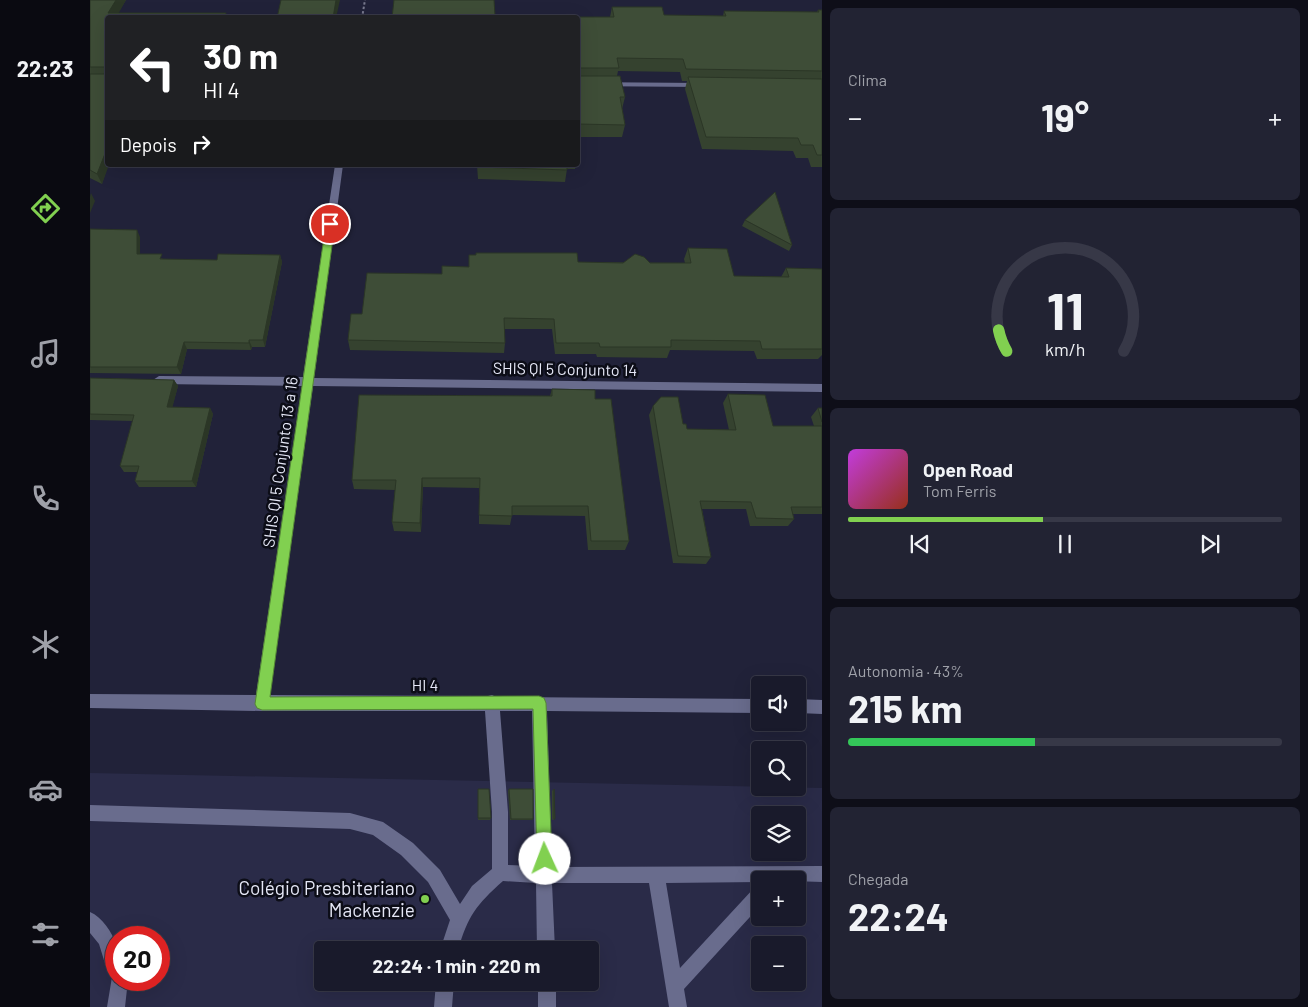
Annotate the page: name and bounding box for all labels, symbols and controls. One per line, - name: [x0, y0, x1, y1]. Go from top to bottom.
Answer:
- text: 30 m: [203, 34, 278, 76]
- icon: left: [120, 35, 185, 100]
- text: 22:23: [17, 55, 73, 81]
- text: Clima: [848, 70, 887, 89]
- text: HI 4: [203, 76, 240, 102]
- text: 19°: [1041, 94, 1089, 140]
- text: −: [848, 100, 862, 134]
- text: +: [1268, 100, 1282, 134]
- icon: right: [187, 130, 215, 158]
- text: Depois: [120, 133, 177, 156]
- icon: directions: [28, 191, 63, 226]
- pin: [309, 203, 351, 245]
- icon: arrive: [316, 210, 344, 238]
- text: 11: [1046, 278, 1084, 340]
- icon: music: [28, 336, 63, 371]
- text: km/h: [1045, 338, 1085, 360]
- street label: SHIS QI 5 Conjunto 14: [493, 358, 637, 379]
- street label: SHIS QI 5 Conjunto 13 a 16: [258, 375, 301, 549]
- text: Open Road: [923, 458, 1013, 481]
- icon: phone: [28, 481, 63, 516]
- text: Tom Ferris: [923, 481, 997, 500]
- icon: previous: [906, 530, 934, 558]
- icon: pause: [1051, 530, 1079, 558]
- icon: next: [1196, 530, 1224, 558]
- icon: climate: [28, 627, 63, 662]
- text: Autonomia · 43%: [848, 661, 964, 680]
- street label: HI 4: [412, 675, 438, 694]
- map controls: [751, 676, 806, 991]
- button: sound: [751, 676, 806, 731]
- text: 215 km: [848, 685, 963, 731]
- button: search: [751, 741, 806, 796]
- icon: car: [28, 772, 63, 807]
- button: layers: [751, 806, 806, 861]
- position arrow: [518, 832, 570, 884]
- text: Chegada: [848, 869, 908, 888]
- button: +: [751, 871, 806, 926]
- place label: Colégio Presbiteriano Mackenzie: [238, 876, 415, 921]
- marker: Colégio Presbiteriano Mackenzie: [419, 893, 431, 905]
- text: 22:24: [848, 893, 949, 939]
- icon: filters: [28, 917, 63, 952]
- speed limit sign: 20: [105, 926, 170, 991]
- button: −: [751, 936, 806, 991]
- text: 22:24 · 1 min · 220 m: [373, 954, 540, 977]

